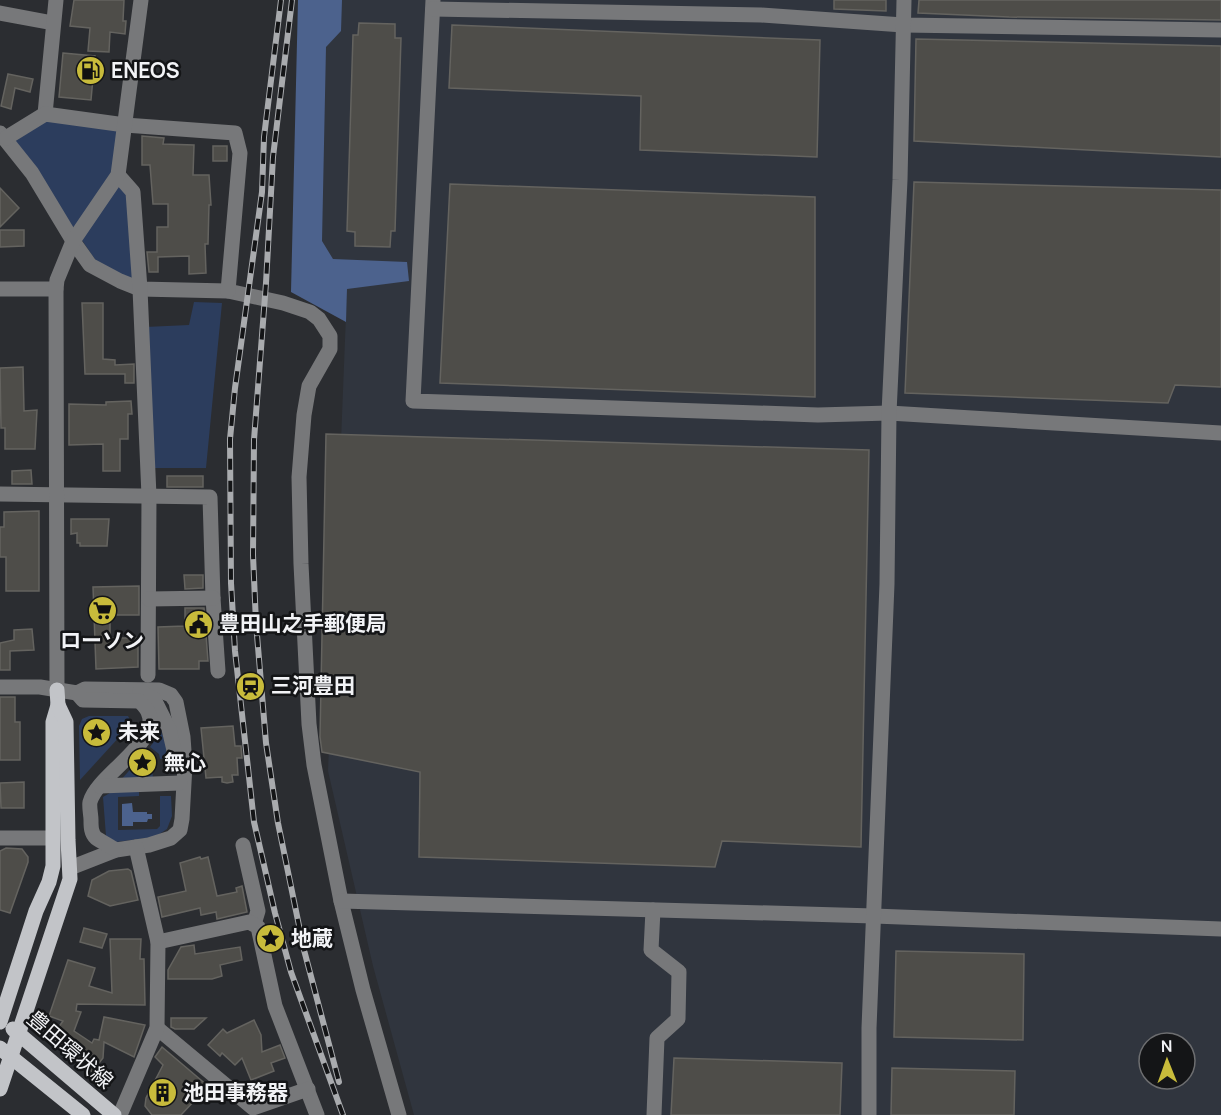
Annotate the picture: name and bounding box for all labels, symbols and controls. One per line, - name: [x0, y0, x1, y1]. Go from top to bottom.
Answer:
- fuel station icon: ENEOS: [74, 55, 106, 87]
- place label: ENEOS: [111, 56, 180, 84]
- supermarket icon: ローソン: [86, 594, 118, 626]
- public building icon: 豊田山之手郵便局: [182, 608, 214, 640]
- place label: 豊田山之手郵便局: [219, 609, 387, 637]
- place label: ローソン: [60, 626, 144, 654]
- station icon: 三河豊田: [234, 670, 266, 702]
- place label: 三河豊田: [271, 671, 355, 699]
- place icon: 未来: [81, 716, 113, 748]
- place label: 未来: [118, 717, 160, 745]
- place icon: 無心: [127, 747, 159, 779]
- place label: 無心: [164, 748, 206, 776]
- place icon: 地蔵: [254, 923, 286, 955]
- place label: 地蔵: [291, 924, 333, 952]
- street label: 豊田環状線: [22, 1004, 119, 1094]
- north arrow: [1137, 1031, 1197, 1091]
- text: N: [1161, 1035, 1173, 1057]
- building icon: 池田事務器: [146, 1077, 178, 1109]
- place label: 池田事務器: [183, 1078, 288, 1106]

